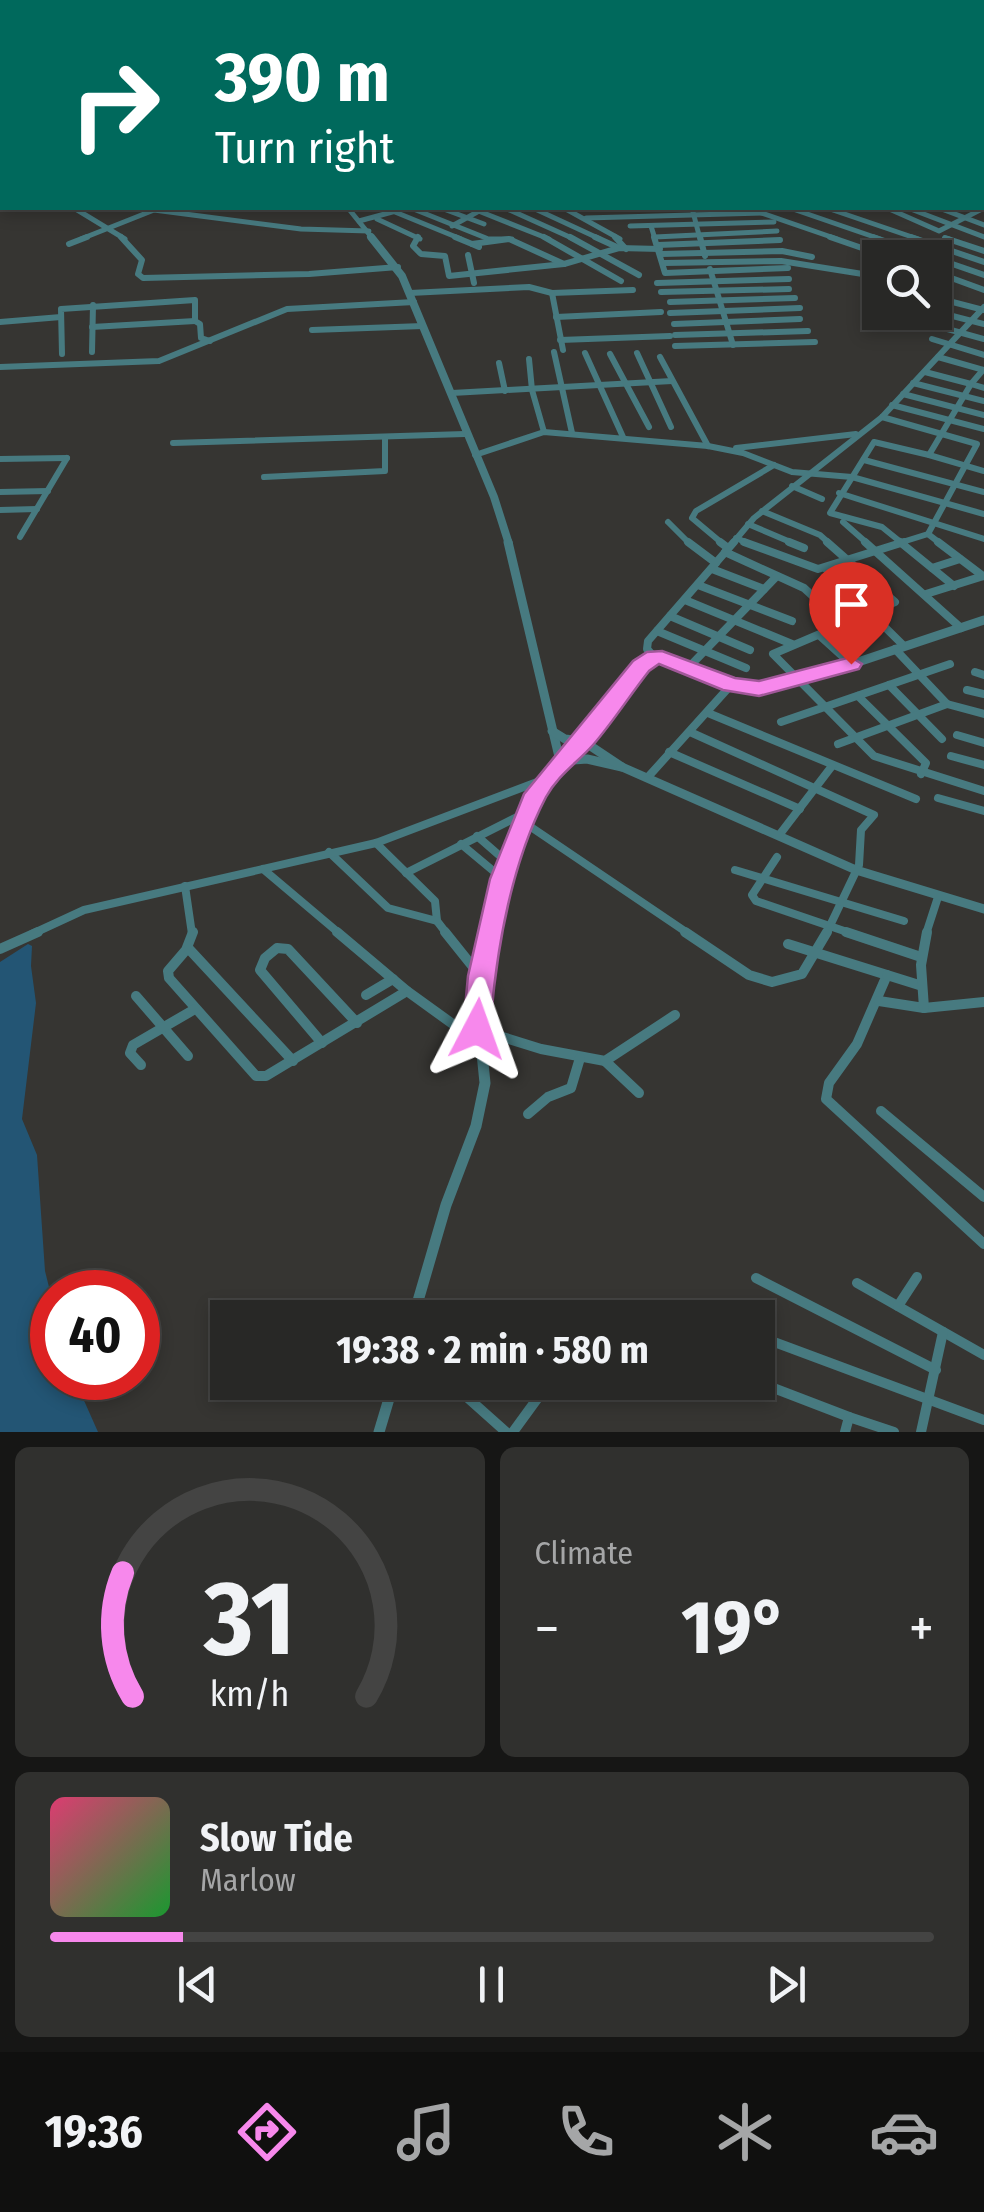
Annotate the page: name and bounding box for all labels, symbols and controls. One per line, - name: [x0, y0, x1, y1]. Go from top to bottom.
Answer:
- text: 390 m: [215, 36, 390, 120]
- icon: right: [50, 40, 180, 170]
- text: Turn right: [215, 121, 394, 175]
- map controls: [862, 240, 952, 330]
- button: search: [862, 240, 952, 330]
- pin: [809, 562, 894, 665]
- icon: arrive: [824, 577, 879, 632]
- position arrow: [425, 977, 529, 1081]
- speed limit sign: 40: [30, 1270, 160, 1400]
- text: 19:38 · 2 min · 580 m: [336, 1327, 649, 1373]
- text: Climate: [535, 1534, 633, 1572]
- text: 31: [203, 1557, 295, 1682]
- text: 19°: [681, 1583, 787, 1673]
- text: −: [535, 1596, 559, 1662]
- text: +: [909, 1596, 934, 1662]
- text: km/h: [210, 1673, 290, 1715]
- text: Slow Tide: [200, 1815, 353, 1861]
- text: Marlow: [200, 1861, 296, 1899]
- icon: previous: [170, 1957, 225, 2012]
- icon: pause: [464, 1957, 519, 2012]
- icon: next: [759, 1957, 814, 2012]
- icon: directions: [232, 2097, 302, 2167]
- icon: music: [391, 2097, 461, 2167]
- icon: phone: [551, 2097, 621, 2167]
- icon: climate: [710, 2097, 780, 2167]
- icon: car: [869, 2097, 939, 2167]
- text: 19:36: [45, 2105, 143, 2159]

